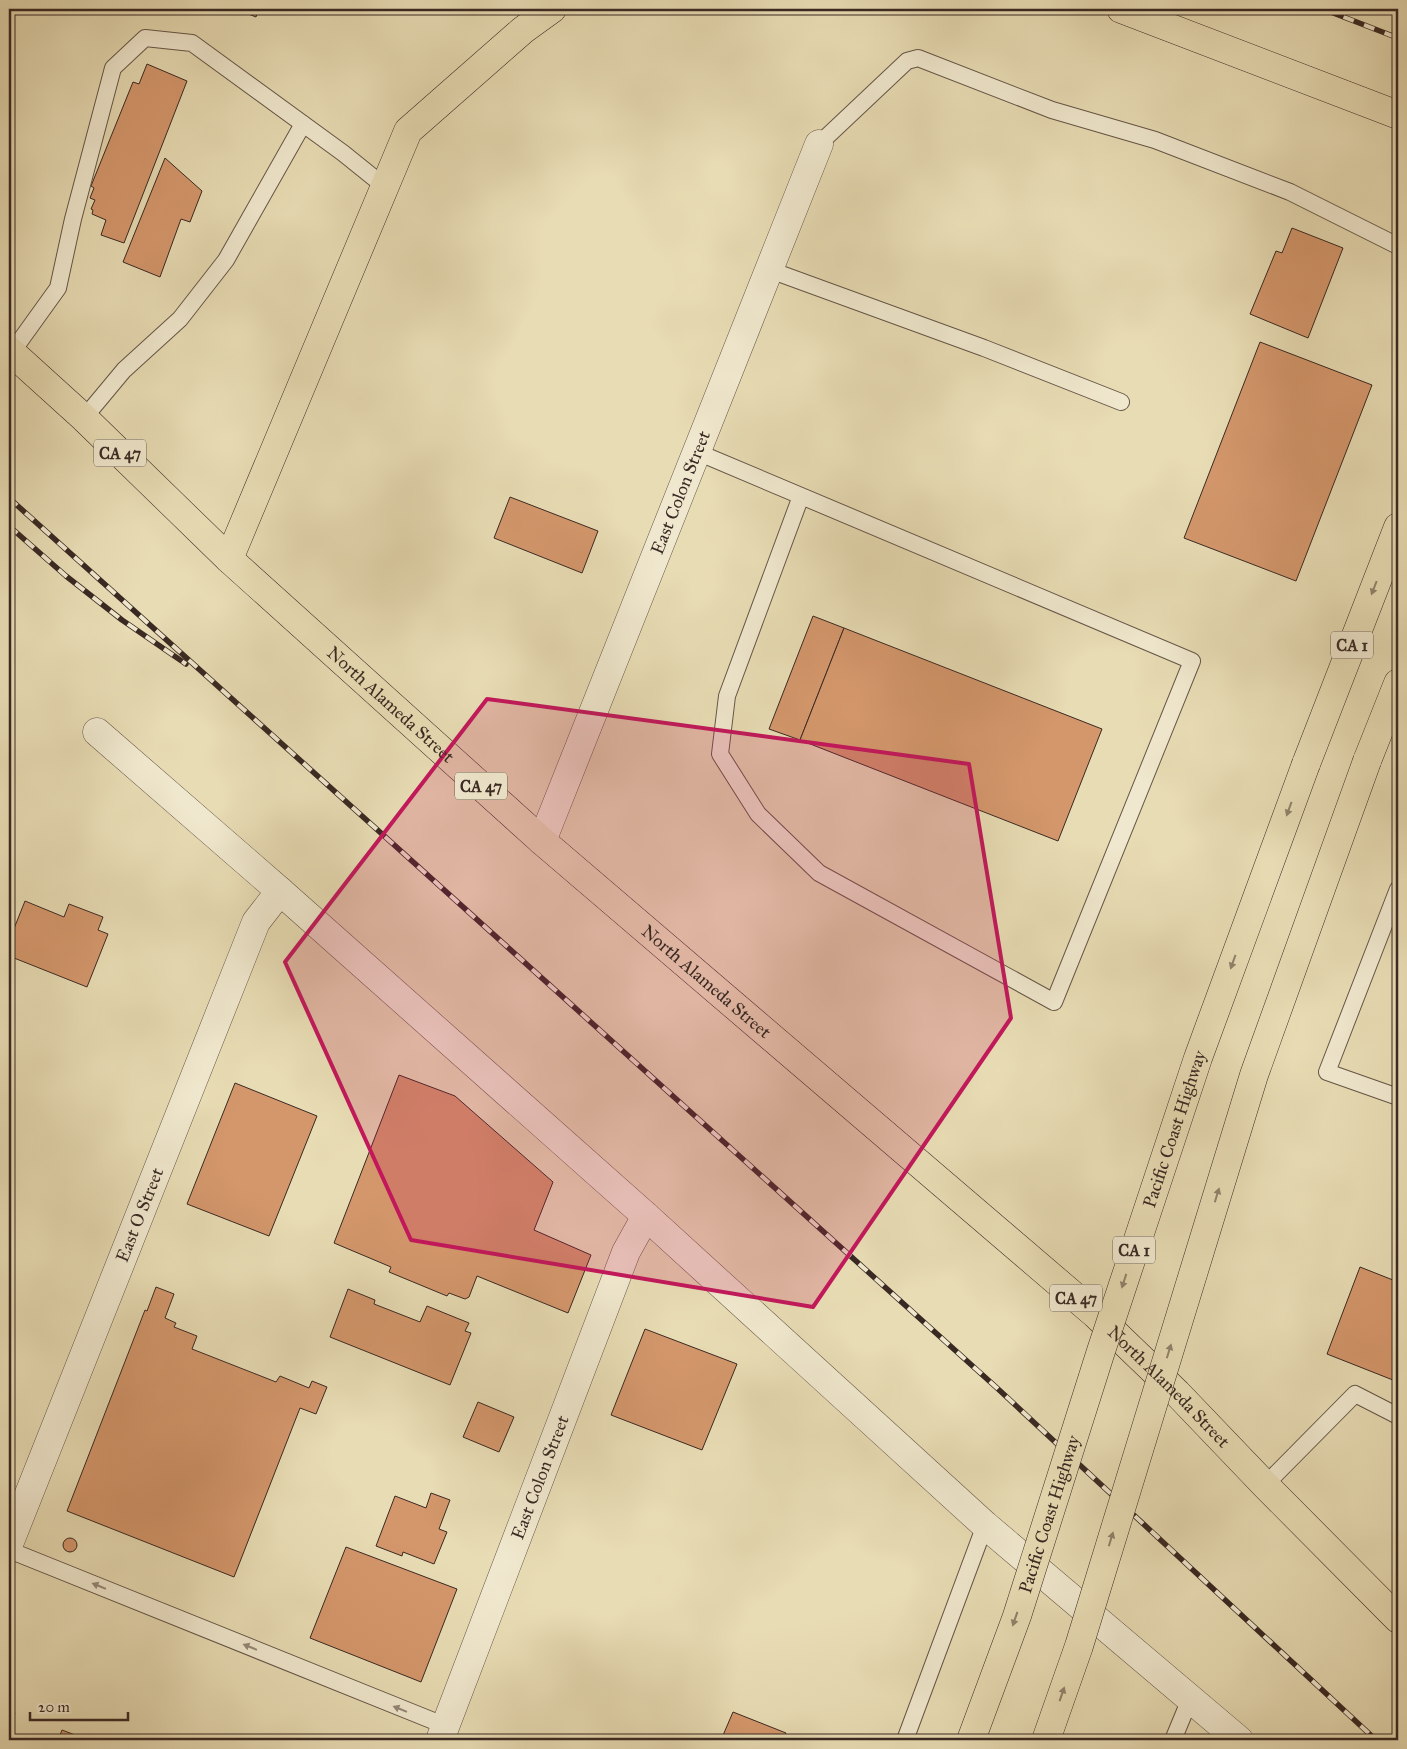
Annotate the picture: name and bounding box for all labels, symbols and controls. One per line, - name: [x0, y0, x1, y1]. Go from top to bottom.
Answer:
- street label: East Colon Street: [646, 427, 715, 558]
- road number: CA 47: [94, 439, 146, 466]
- one-way arrow: [1370, 581, 1377, 596]
- road number: CA 1: [1331, 632, 1373, 658]
- street label: North Alameda Street: [322, 642, 459, 768]
- road number: CA 47: [455, 772, 507, 799]
- one-way arrow: [1285, 802, 1292, 817]
- street label: North Alameda Street: [637, 920, 776, 1043]
- one-way arrow: [1229, 955, 1237, 970]
- street label: Pacific Coast Highway: [1138, 1047, 1211, 1211]
- street label: East O Street: [111, 1164, 169, 1265]
- one-way arrow: [1214, 1188, 1221, 1203]
- road number: CA 1: [1113, 1236, 1155, 1264]
- one-way arrow: [1120, 1274, 1127, 1289]
- road number: CA 47: [1050, 1285, 1102, 1312]
- street label: North Alameda Street: [1103, 1321, 1235, 1453]
- one-way arrow: [1166, 1343, 1174, 1358]
- street label: East Colon Street: [506, 1412, 574, 1543]
- street label: Pacific Coast Highway: [1014, 1432, 1085, 1596]
- one-way arrow: [1108, 1532, 1116, 1547]
- one-way arrow: [92, 1581, 106, 1589]
- one-way arrow: [1011, 1612, 1019, 1627]
- one-way arrow: [242, 1643, 257, 1651]
- one-way arrow: [1058, 1686, 1066, 1701]
- scale bar: [30, 1689, 128, 1721]
- text: 20 m: [38, 1698, 70, 1716]
- one-way arrow: [393, 1704, 407, 1712]

